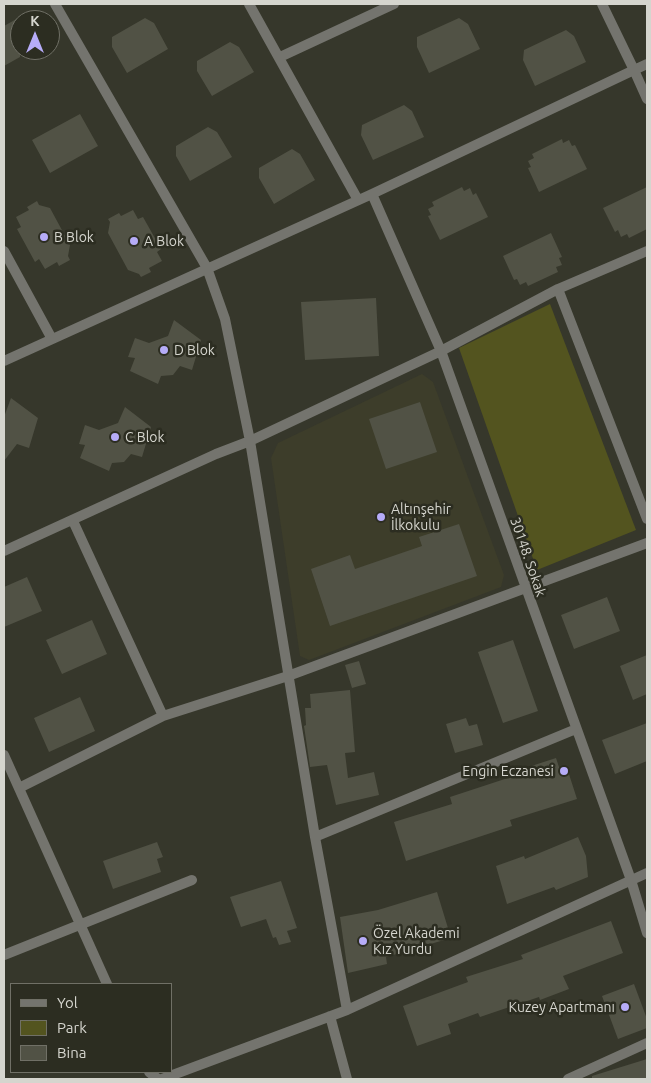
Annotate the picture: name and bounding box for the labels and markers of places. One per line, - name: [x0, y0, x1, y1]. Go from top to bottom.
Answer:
- place label: B Blok: [54, 229, 94, 245]
- marker: B Blok: [38, 231, 50, 243]
- place label: A Blok: [144, 233, 184, 249]
- marker: A Blok: [128, 235, 140, 247]
- place label: D Blok: [174, 342, 215, 358]
- marker: D Blok: [158, 344, 170, 356]
- place label: C Blok: [125, 429, 165, 445]
- marker: C Blok: [109, 431, 121, 443]
- place label: Altınşehir İlkokulu: [391, 501, 451, 534]
- marker: Altınşehir İlkokulu: [375, 511, 387, 523]
- place label: Engin Eczanesi: [462, 763, 554, 779]
- marker: Engin Eczanesi: [558, 765, 570, 777]
- place label: Özel Akademi Kız Yurdu: [373, 925, 460, 958]
- marker: Özel Akademi Kız Yurdu: [357, 935, 369, 947]
- place label: Kuzey Apartmanı: [509, 999, 615, 1015]
- marker: Kuzey Apartmanı: [619, 1001, 631, 1013]

